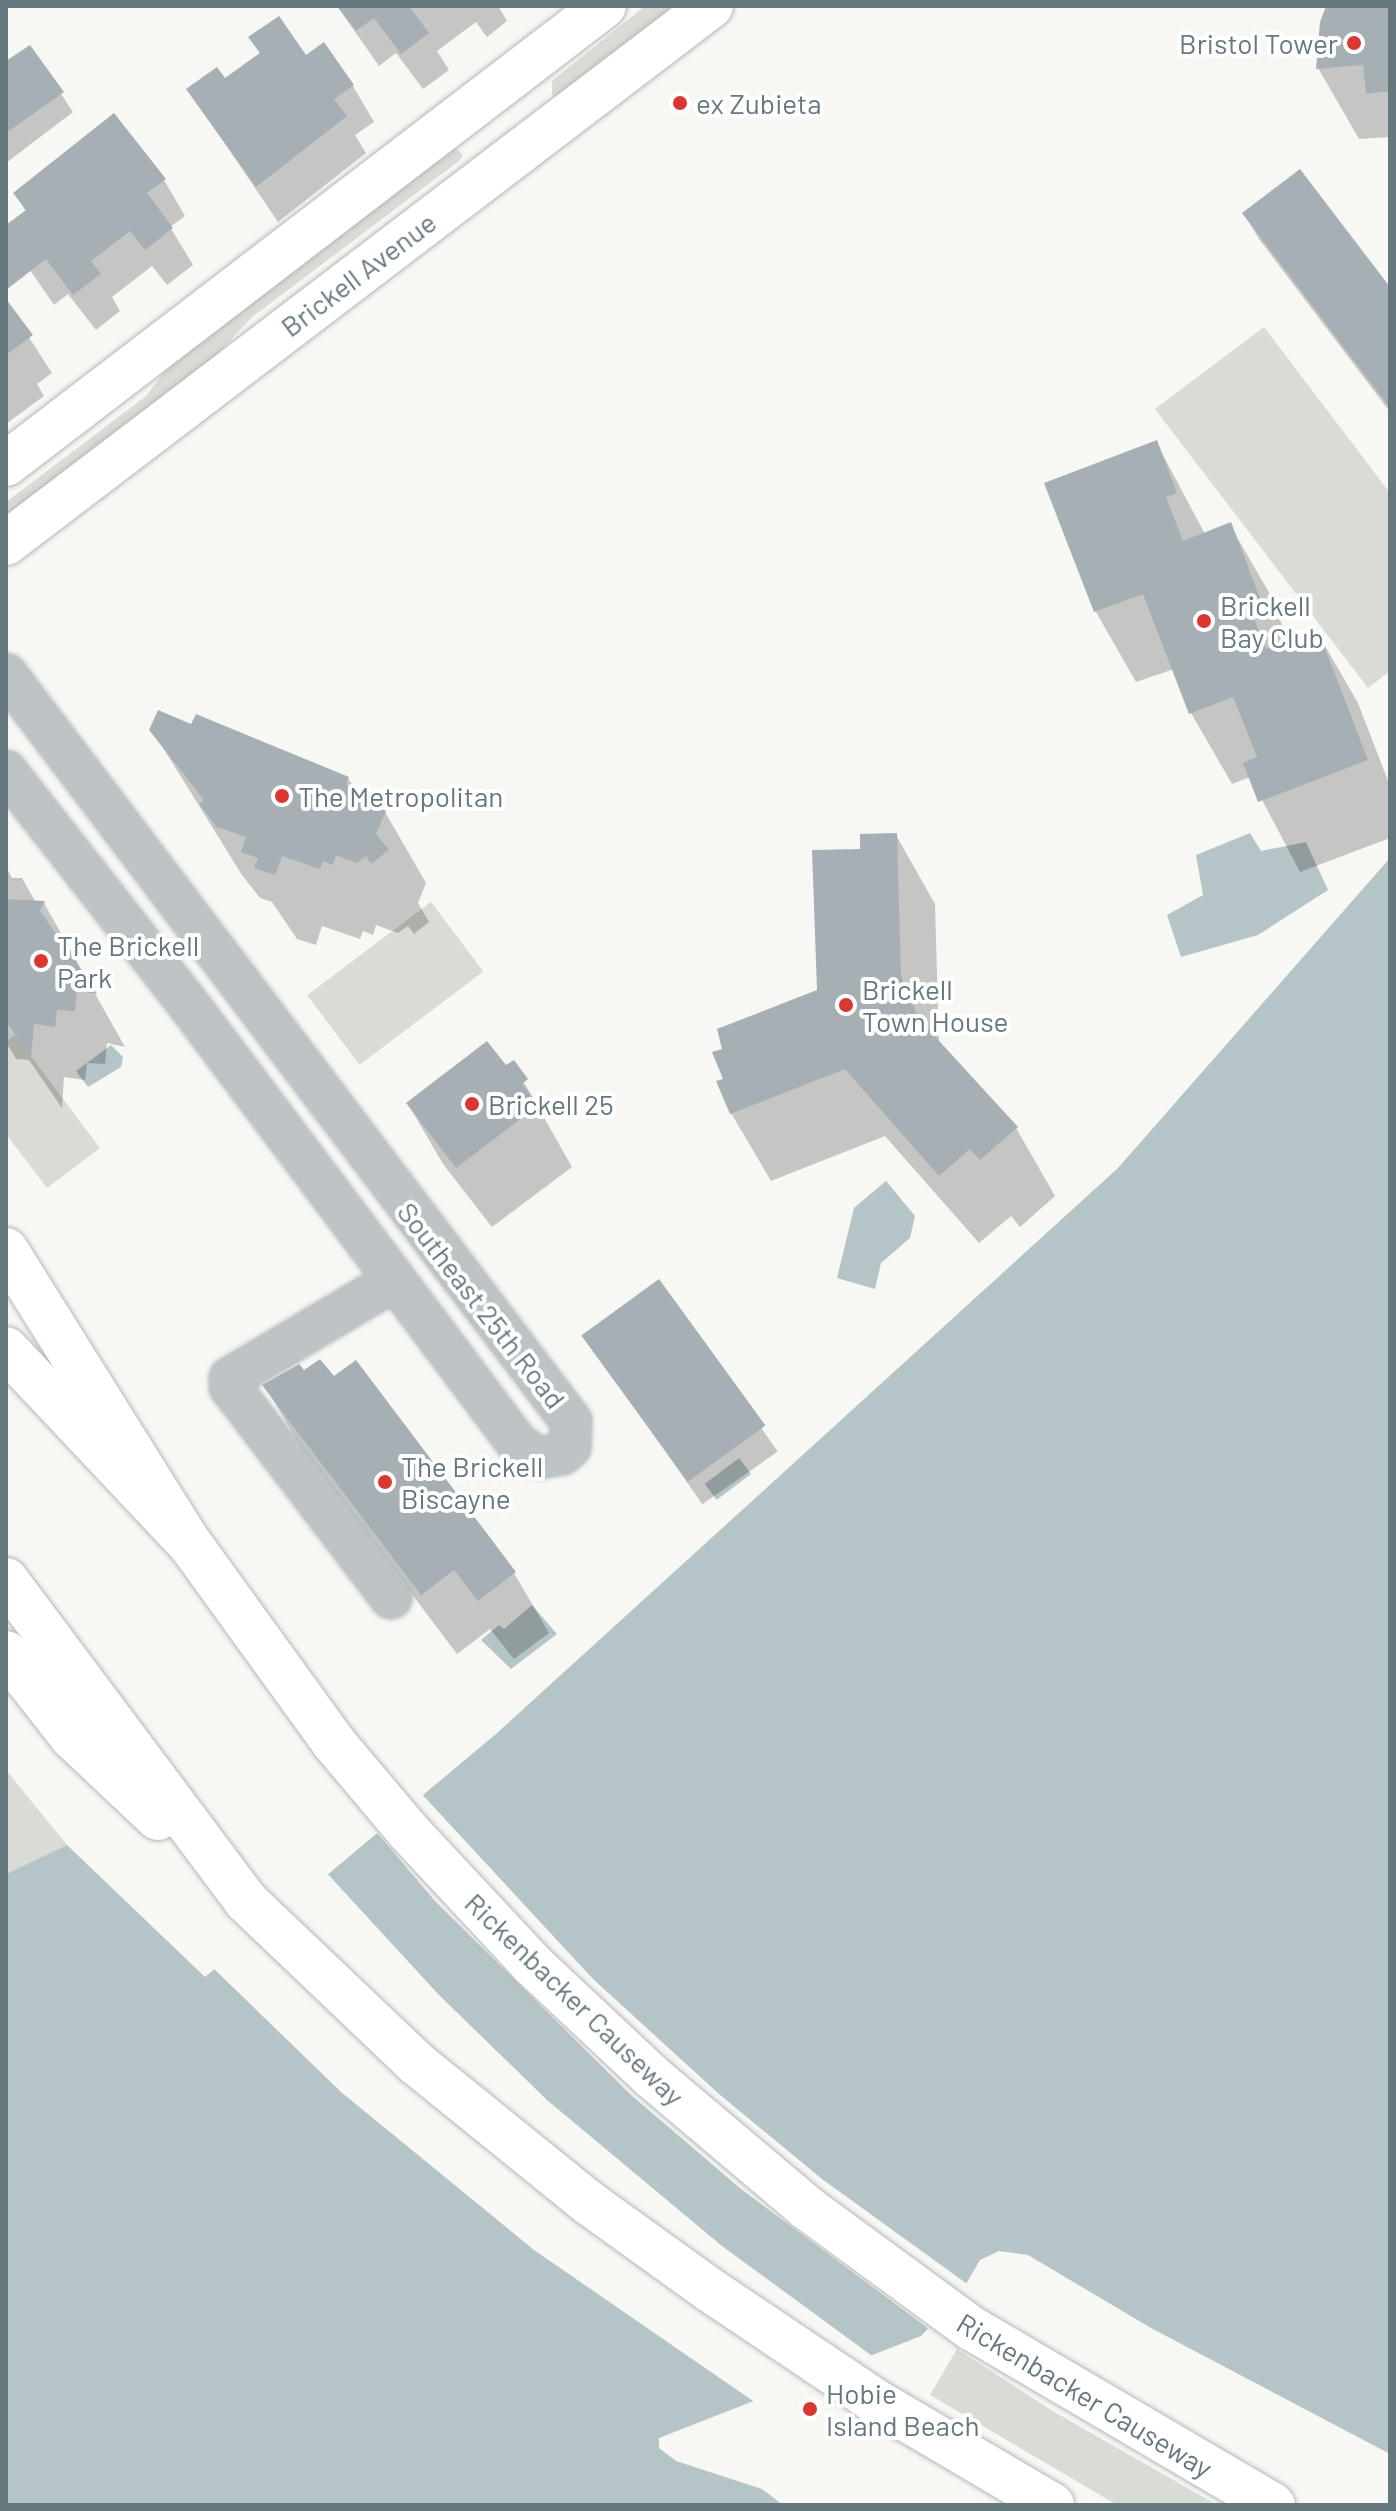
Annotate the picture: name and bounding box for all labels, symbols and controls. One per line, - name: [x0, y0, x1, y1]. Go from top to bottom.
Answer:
- place label: Bristol Tower: [1179, 26, 1338, 60]
- marker: Bristol Tower: [1345, 34, 1363, 52]
- place label: ex Zubieta: [696, 86, 822, 120]
- marker: ex Zubieta: [671, 94, 689, 112]
- street label: Brickell Avenue: [274, 205, 442, 343]
- place label: Brickell Bay Club: [1220, 588, 1324, 654]
- marker: Brickell Bay Club: [1195, 612, 1213, 630]
- place label: The Metropolitan: [298, 779, 503, 813]
- marker: The Metropolitan: [273, 787, 291, 805]
- place label: The Brickell Park: [57, 928, 199, 994]
- marker: The Brickell Park: [32, 952, 50, 970]
- place label: Brickell Town House: [862, 972, 1009, 1038]
- marker: Brickell Town House: [837, 996, 855, 1014]
- place label: Brickell 25: [488, 1087, 614, 1121]
- marker: Brickell 25: [463, 1095, 481, 1113]
- street label: Southeast 25th Road: [391, 1195, 573, 1415]
- place label: The Brickell Biscayne: [401, 1449, 543, 1515]
- marker: The Brickell Biscayne: [376, 1473, 394, 1491]
- street label: Rickenbacker Causeway: [458, 1886, 692, 2112]
- street label: Rickenbacker Causeway: [951, 2305, 1219, 2485]
- place label: Hobie Island Beach: [826, 2376, 980, 2442]
- marker: Hobie Island Beach: [801, 2400, 819, 2418]

